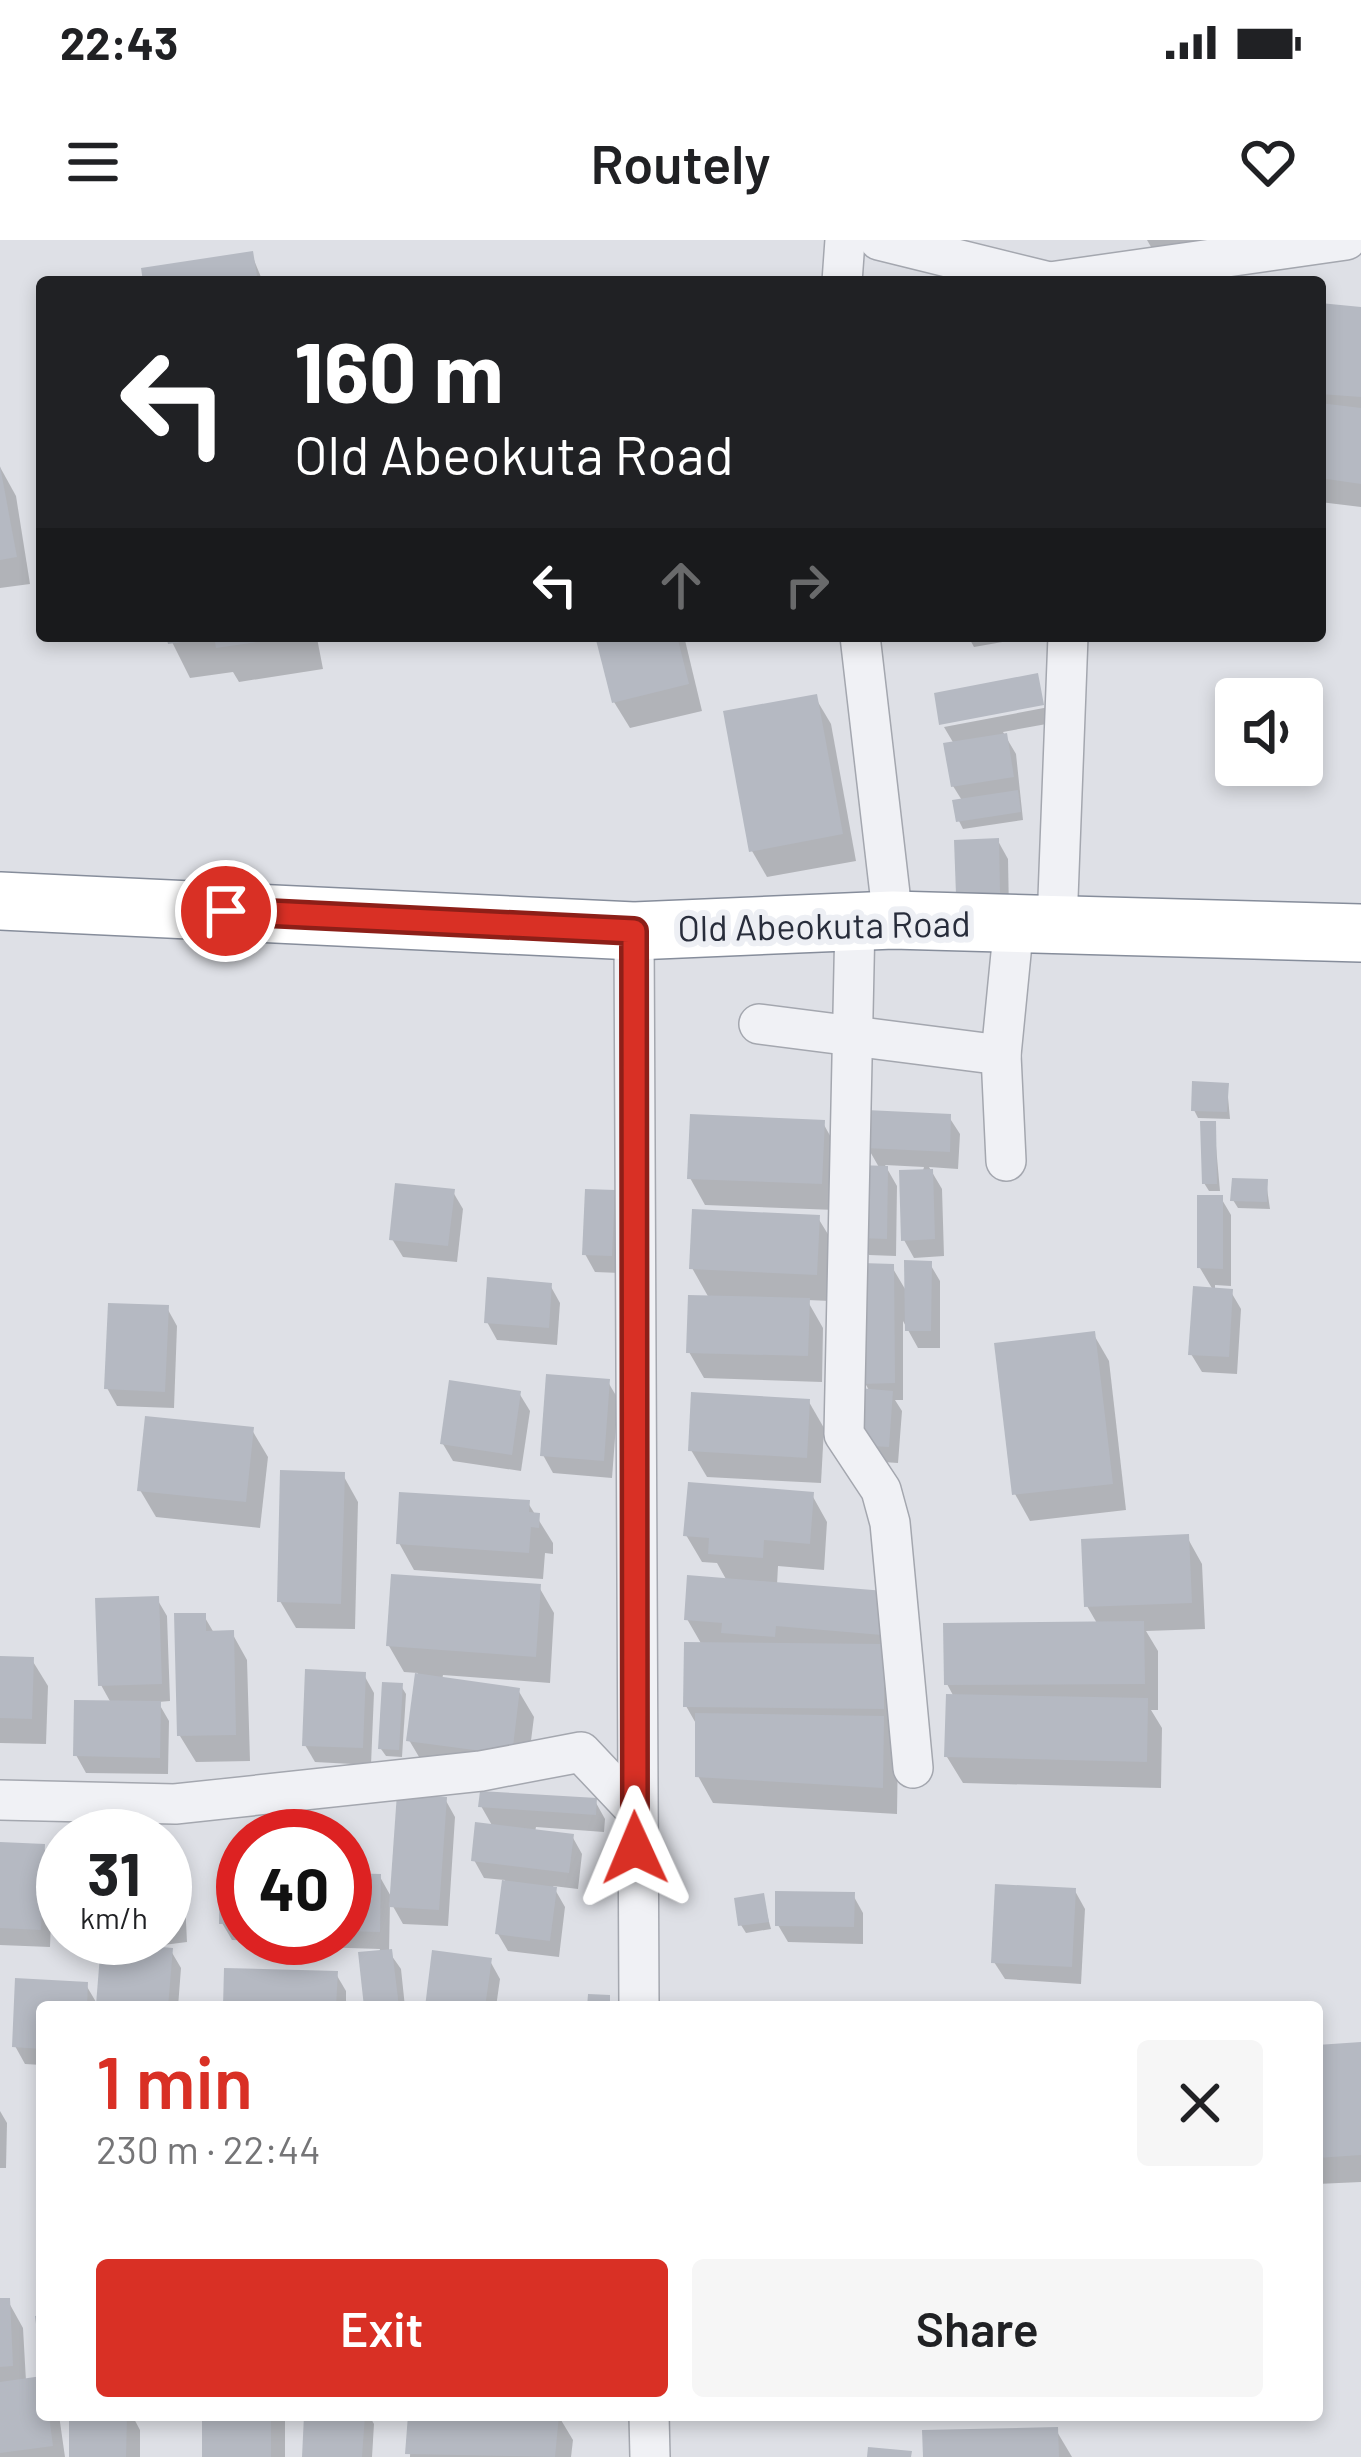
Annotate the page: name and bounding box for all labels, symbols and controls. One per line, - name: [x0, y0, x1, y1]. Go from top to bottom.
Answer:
- text: 22:43: [60, 15, 178, 69]
- icon: menu: [60, 129, 126, 195]
- icon: heart: [1235, 129, 1301, 195]
- text: Routely: [590, 130, 771, 195]
- text: 160 m: [294, 319, 504, 420]
- icon: left: [96, 324, 252, 480]
- text: Old Abeokuta Road: [294, 421, 734, 486]
- icon: left: [522, 552, 588, 618]
- icon: ahead: [648, 552, 714, 618]
- icon: right: [774, 552, 840, 618]
- map controls: [1215, 678, 1323, 786]
- button: sound: [1215, 678, 1323, 786]
- pin: [175, 860, 277, 962]
- icon: arrive: [193, 878, 259, 944]
- street label: Old Abeokuta Road: [677, 900, 971, 949]
- position arrow: [572, 1785, 698, 1911]
- speed limit sign: 40: [216, 1809, 372, 1965]
- text: 31: [87, 1836, 141, 1908]
- text: km/h: [80, 1899, 148, 1935]
- text: 1 min: [96, 2037, 253, 2123]
- button: close: [1137, 2040, 1263, 2166]
- text: 230 m · 22:44: [96, 2125, 321, 2172]
- button: Exit: [96, 2259, 668, 2397]
- button: Share: [692, 2259, 1263, 2397]

